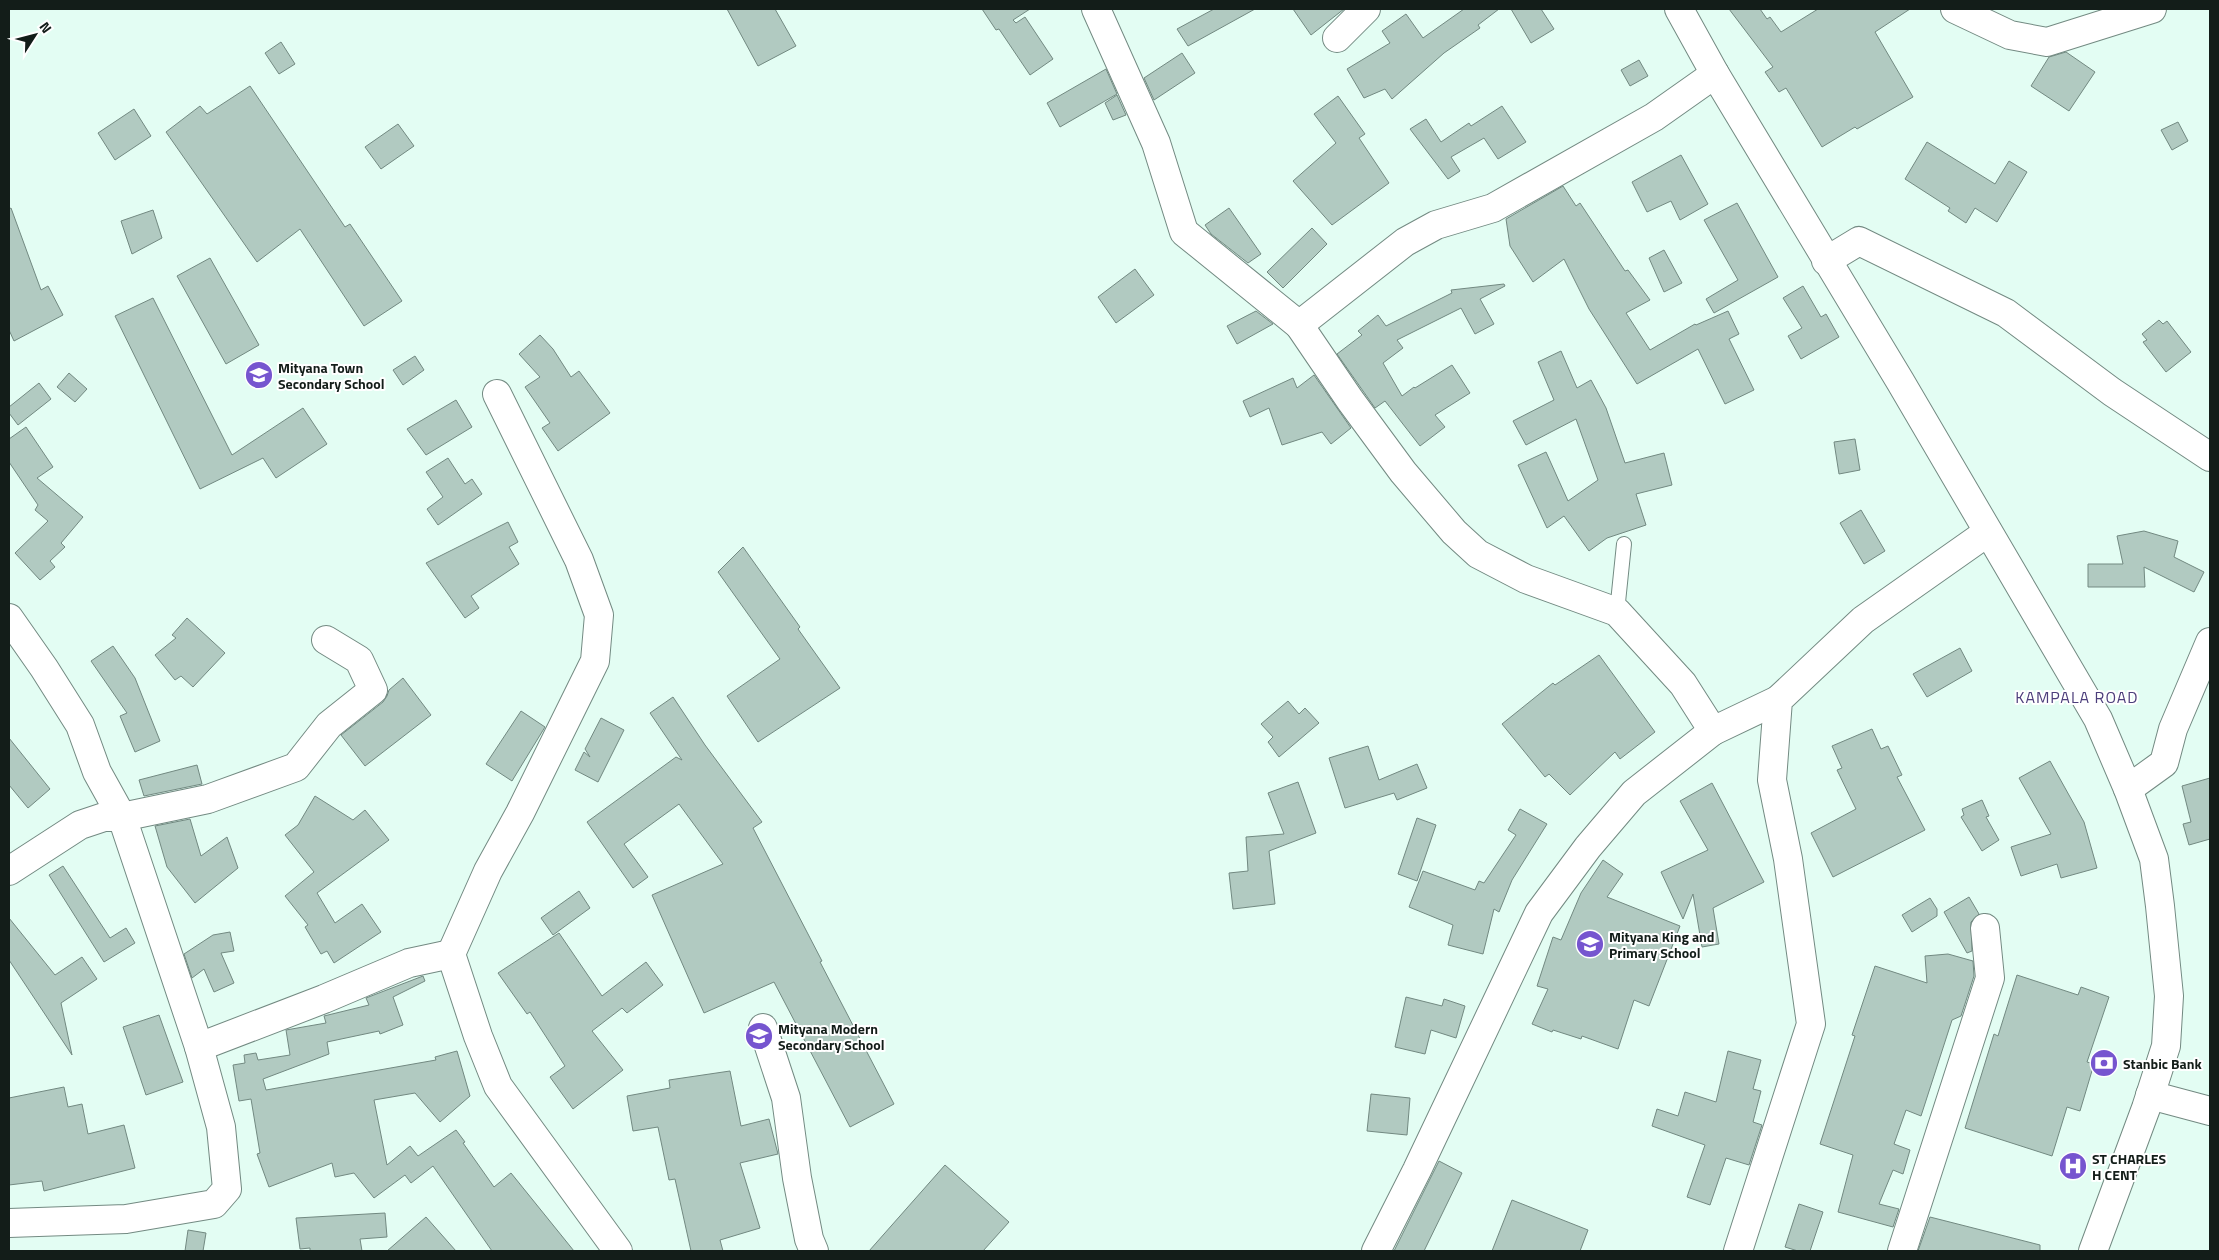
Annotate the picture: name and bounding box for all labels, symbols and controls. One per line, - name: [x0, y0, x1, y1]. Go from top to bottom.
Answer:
- north arrow: [10, 10, 60, 60]
- text: N: [35, 17, 57, 37]
- place label: Mityana Town Secondary School: [278, 357, 385, 394]
- school or university icon: Mityana Town Secondary School: [244, 360, 274, 390]
- district label: KAMPALA ROAD: [2015, 685, 2139, 709]
- place label: Mityana King and Primary School: [1609, 926, 1715, 963]
- school or university icon: Mityana King and Primary School: [1575, 929, 1605, 959]
- place label: Mityana Modern Secondary School: [778, 1018, 885, 1055]
- school or university icon: Mityana Modern Secondary School: [744, 1021, 774, 1051]
- bank icon: Stanbic Bank: [2089, 1048, 2119, 1078]
- place label: Stanbic Bank: [2123, 1053, 2203, 1074]
- place label: ST CHARLES H CENT: [2092, 1148, 2167, 1185]
- hospital icon: ST CHARLES H CENT: [2058, 1151, 2088, 1181]

